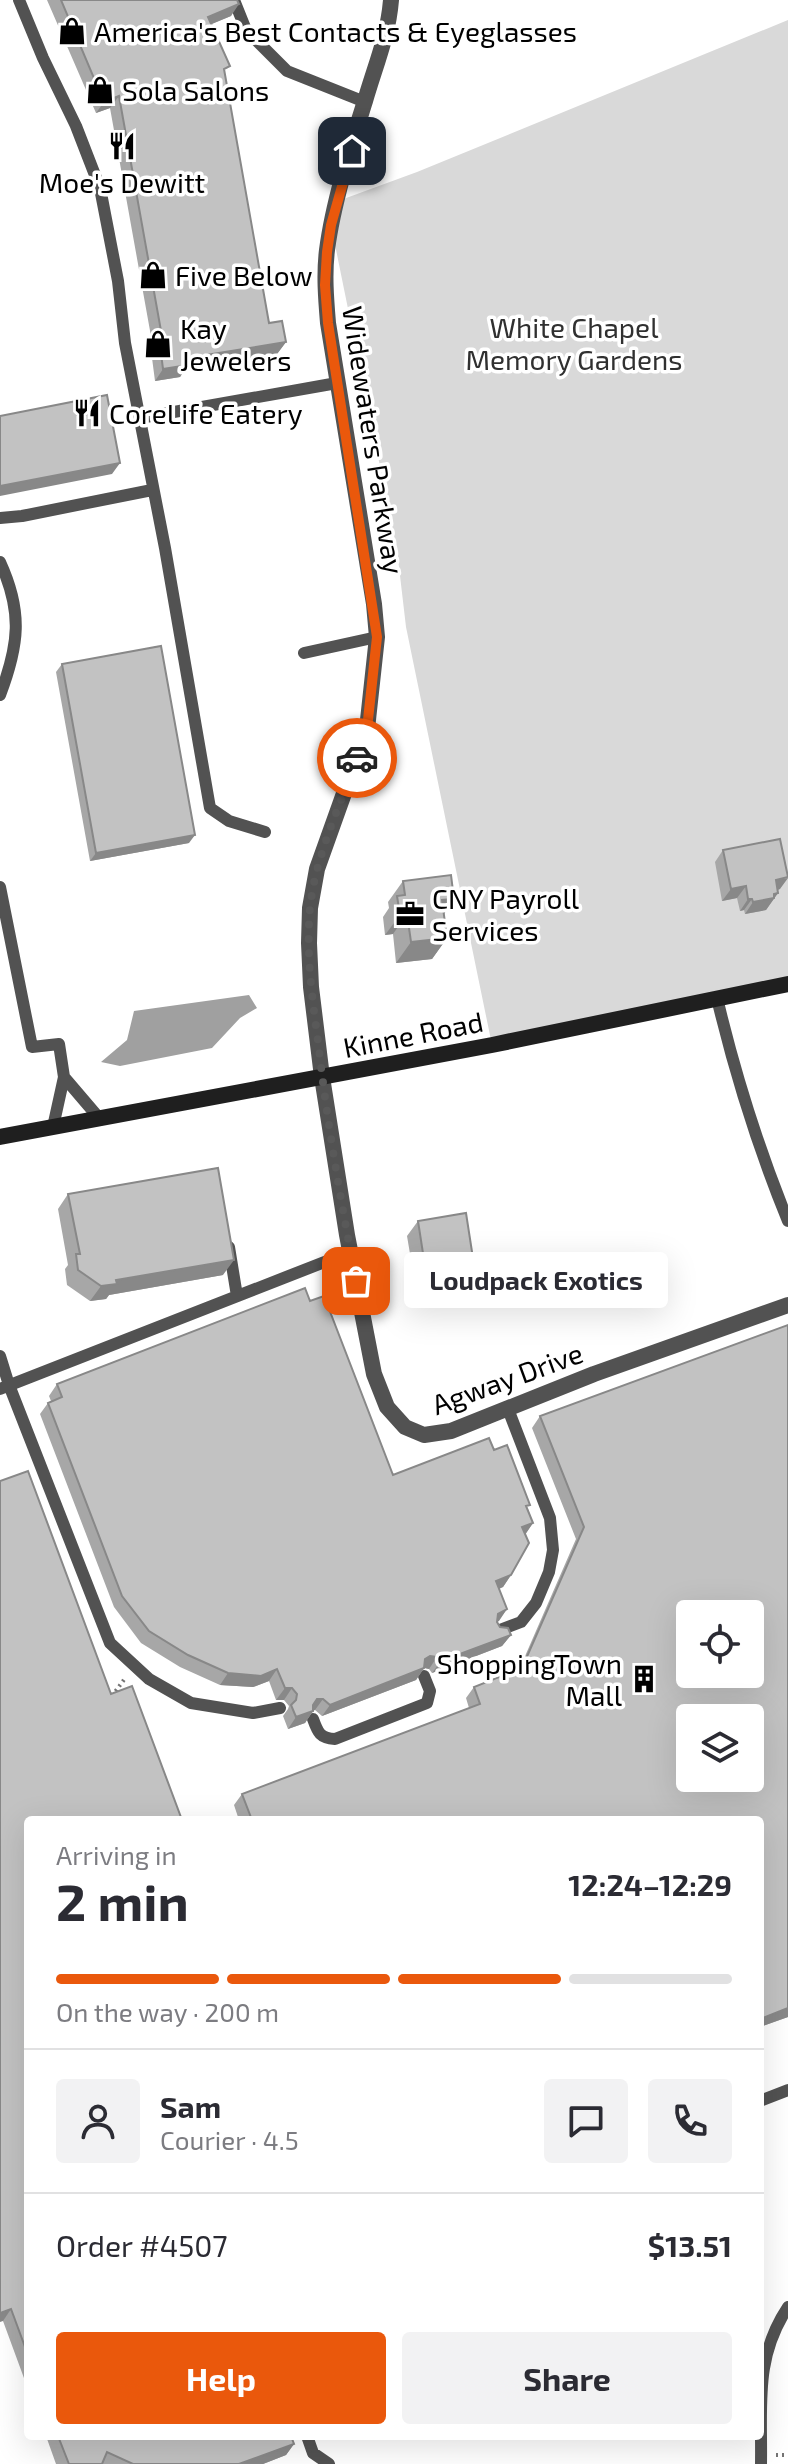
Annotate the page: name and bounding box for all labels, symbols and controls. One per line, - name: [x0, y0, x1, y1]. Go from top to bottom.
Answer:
- place label: America's Best Contacts & Eyeglasses: [94, 14, 577, 48]
- shop icon: America's Best Contacts & Eyeglasses: [57, 16, 87, 46]
- place label: Sola Salons: [122, 73, 269, 107]
- shop icon: Sola Salons: [85, 75, 115, 105]
- pin: [318, 117, 386, 185]
- icon: home: [330, 129, 374, 173]
- restaurant icon: Moe's Dewitt: [107, 131, 137, 161]
- place label: Moe's Dewitt: [39, 165, 205, 199]
- place label: Five Below: [175, 258, 313, 292]
- shop icon: Five Below: [138, 260, 168, 290]
- street label: Widewaters Parkway: [336, 304, 412, 577]
- park label: White Chapel Memory Gardens: [465, 310, 683, 376]
- place label: Kay Jewelers: [180, 311, 291, 377]
- shop icon: Kay Jewelers: [143, 329, 173, 359]
- place label: CoreLife Eatery: [109, 396, 303, 430]
- restaurant icon: CoreLife Eatery: [72, 398, 102, 428]
- courier: [317, 718, 397, 798]
- icon: car: [335, 736, 379, 780]
- place label: CNY Payroll Services: [432, 881, 580, 947]
- office icon: CNY Payroll Services: [395, 899, 425, 929]
- street label: Kinne Road: [340, 1004, 486, 1064]
- pin: [322, 1247, 390, 1315]
- callout: Loudpack Exotics: [404, 1253, 668, 1309]
- icon: bag: [334, 1259, 378, 1303]
- text: Loudpack Exotics: [429, 1264, 643, 1295]
- street label: Agway Drive: [427, 1335, 587, 1421]
- map controls: [676, 1600, 764, 1792]
- button: locate: [676, 1600, 764, 1688]
- place label: ShoppingTown Mall: [437, 1646, 623, 1712]
- building icon: ShoppingTown Mall: [629, 1664, 659, 1694]
- button: layers: [676, 1704, 764, 1792]
- text: Arriving in: [56, 1839, 177, 1870]
- text: 12:24–12:29: [568, 1866, 732, 1902]
- text: 2 min: [56, 1869, 189, 1931]
- text: On the way · 200 m: [56, 1996, 279, 2027]
- button: person: [56, 2079, 140, 2163]
- button: chat: [544, 2079, 628, 2163]
- button: phone: [648, 2079, 732, 2163]
- text: Sam: [160, 2088, 221, 2124]
- text: Courier · 4.5: [160, 2124, 299, 2155]
- text: Order #4507: [56, 2227, 228, 2263]
- text: $13.51: [648, 2227, 732, 2263]
- button: Help: [56, 2332, 386, 2424]
- button: Share: [402, 2332, 732, 2424]

